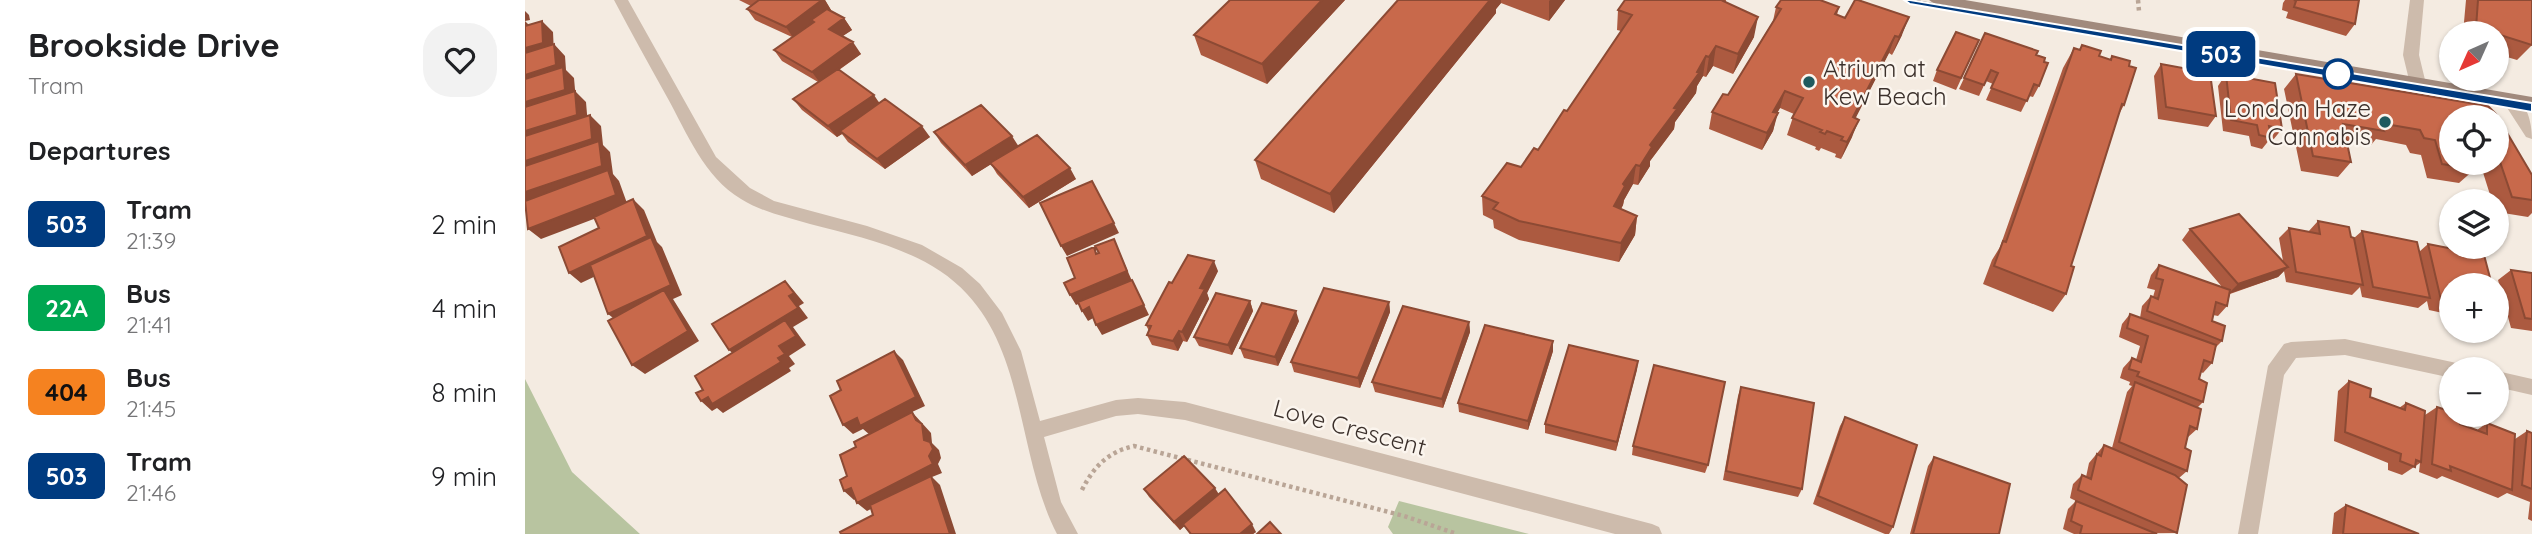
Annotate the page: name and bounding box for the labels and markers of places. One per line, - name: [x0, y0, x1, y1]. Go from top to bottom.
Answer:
- place label: Atrium at Kew Beach: [1823, 53, 1947, 111]
- unlabelled marker: [2323, 59, 2353, 89]
- marker: Atrium at Kew Beach: [1801, 74, 1817, 90]
- place label: London Haze Cannabis: [2224, 93, 2371, 151]
- marker: London Haze Cannabis: [2377, 114, 2393, 130]

